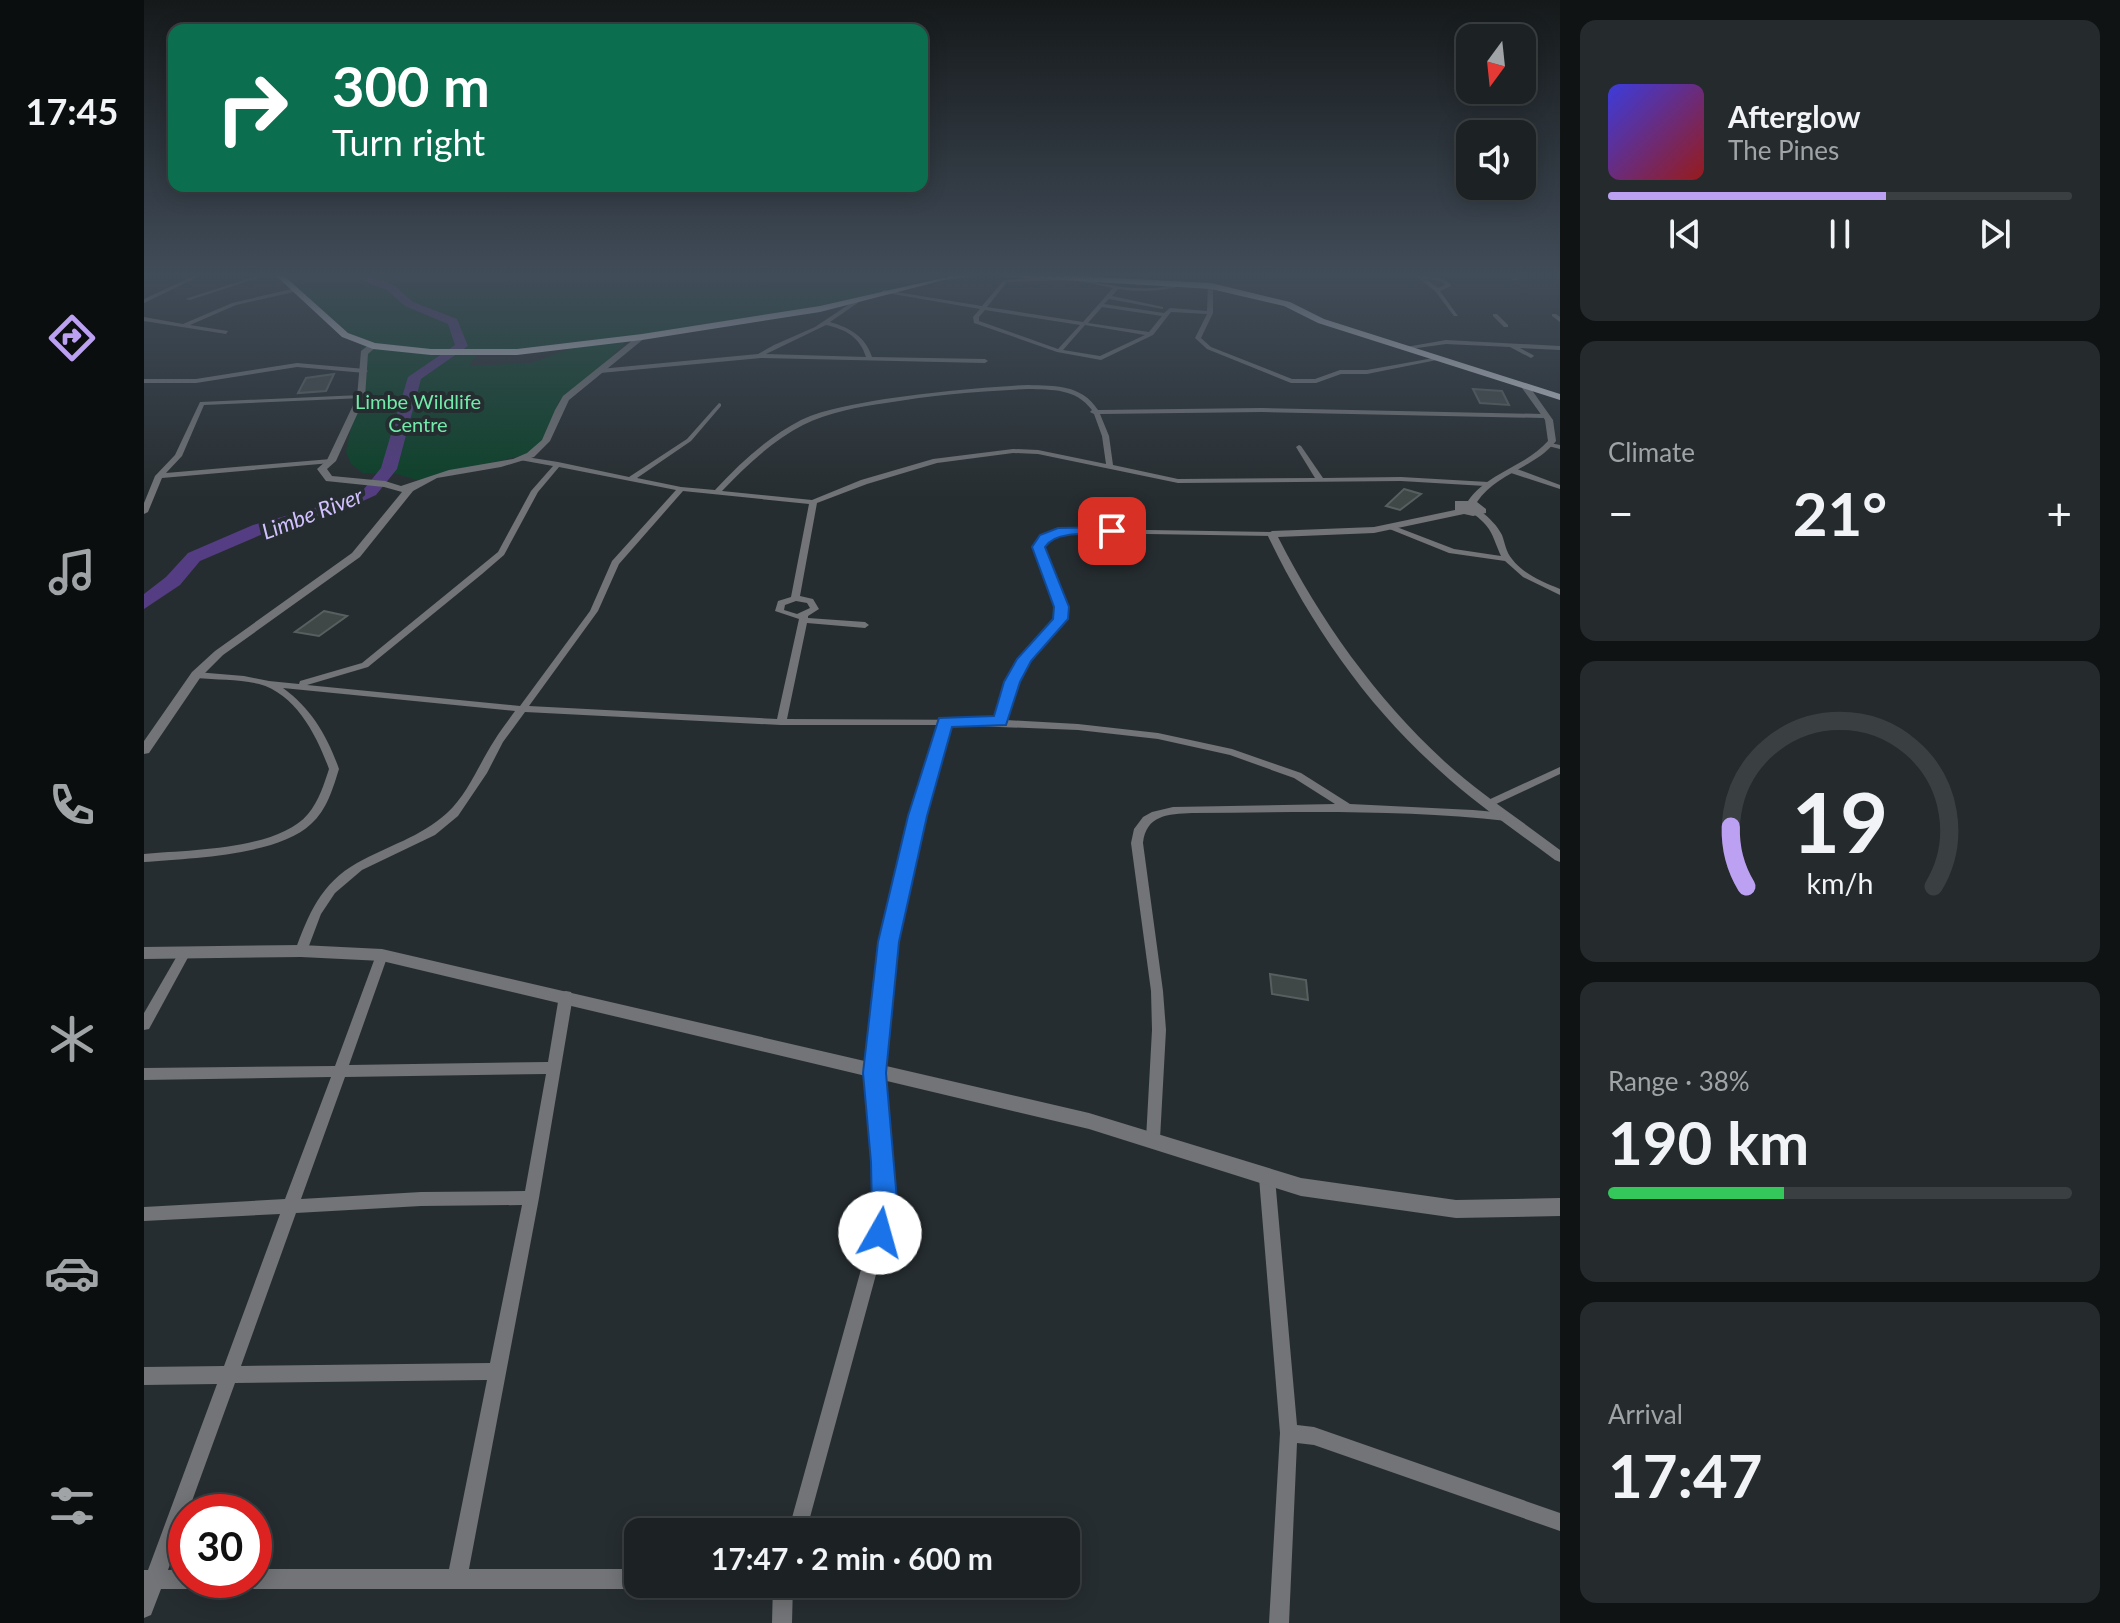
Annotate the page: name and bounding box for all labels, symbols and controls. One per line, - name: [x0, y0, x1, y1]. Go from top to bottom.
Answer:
- north arrow: [1456, 24, 1536, 104]
- map controls: [1456, 24, 1536, 200]
- text: 300 m: [332, 52, 490, 119]
- icon: right: [200, 56, 304, 160]
- text: 17:45: [26, 89, 118, 133]
- text: Afterglow: [1728, 98, 1861, 134]
- text: Turn right: [332, 120, 485, 164]
- button: sound: [1456, 120, 1536, 200]
- text: The Pines: [1728, 134, 1839, 166]
- icon: previous: [1663, 212, 1707, 256]
- icon: pause: [1818, 212, 1862, 256]
- icon: next: [1973, 212, 2017, 256]
- icon: directions: [44, 310, 100, 366]
- park label: Limbe Wildlife Centre: [355, 389, 481, 436]
- text: Climate: [1608, 436, 1695, 468]
- text: 21°: [1793, 477, 1887, 549]
- water label: Limbe River: [258, 481, 367, 545]
- text: −: [1608, 487, 1634, 539]
- text: +: [2046, 487, 2072, 539]
- pin: [1078, 497, 1146, 565]
- icon: arrive: [1090, 509, 1134, 553]
- icon: music: [44, 544, 100, 600]
- text: 19: [1792, 771, 1888, 871]
- icon: phone: [44, 777, 100, 833]
- text: km/h: [1807, 867, 1873, 901]
- icon: climate: [44, 1011, 100, 1067]
- text: Range · 38%: [1608, 1065, 1750, 1097]
- text: 190 km: [1608, 1106, 1809, 1178]
- position arrow: [838, 1191, 922, 1275]
- icon: car: [44, 1245, 100, 1301]
- text: Arrival: [1608, 1398, 1683, 1430]
- text: 17:47: [1608, 1439, 1763, 1511]
- icon: filters: [44, 1478, 100, 1534]
- speed limit sign: 30: [168, 1494, 272, 1598]
- text: 17:47 · 2 min · 600 m: [711, 1540, 993, 1576]

